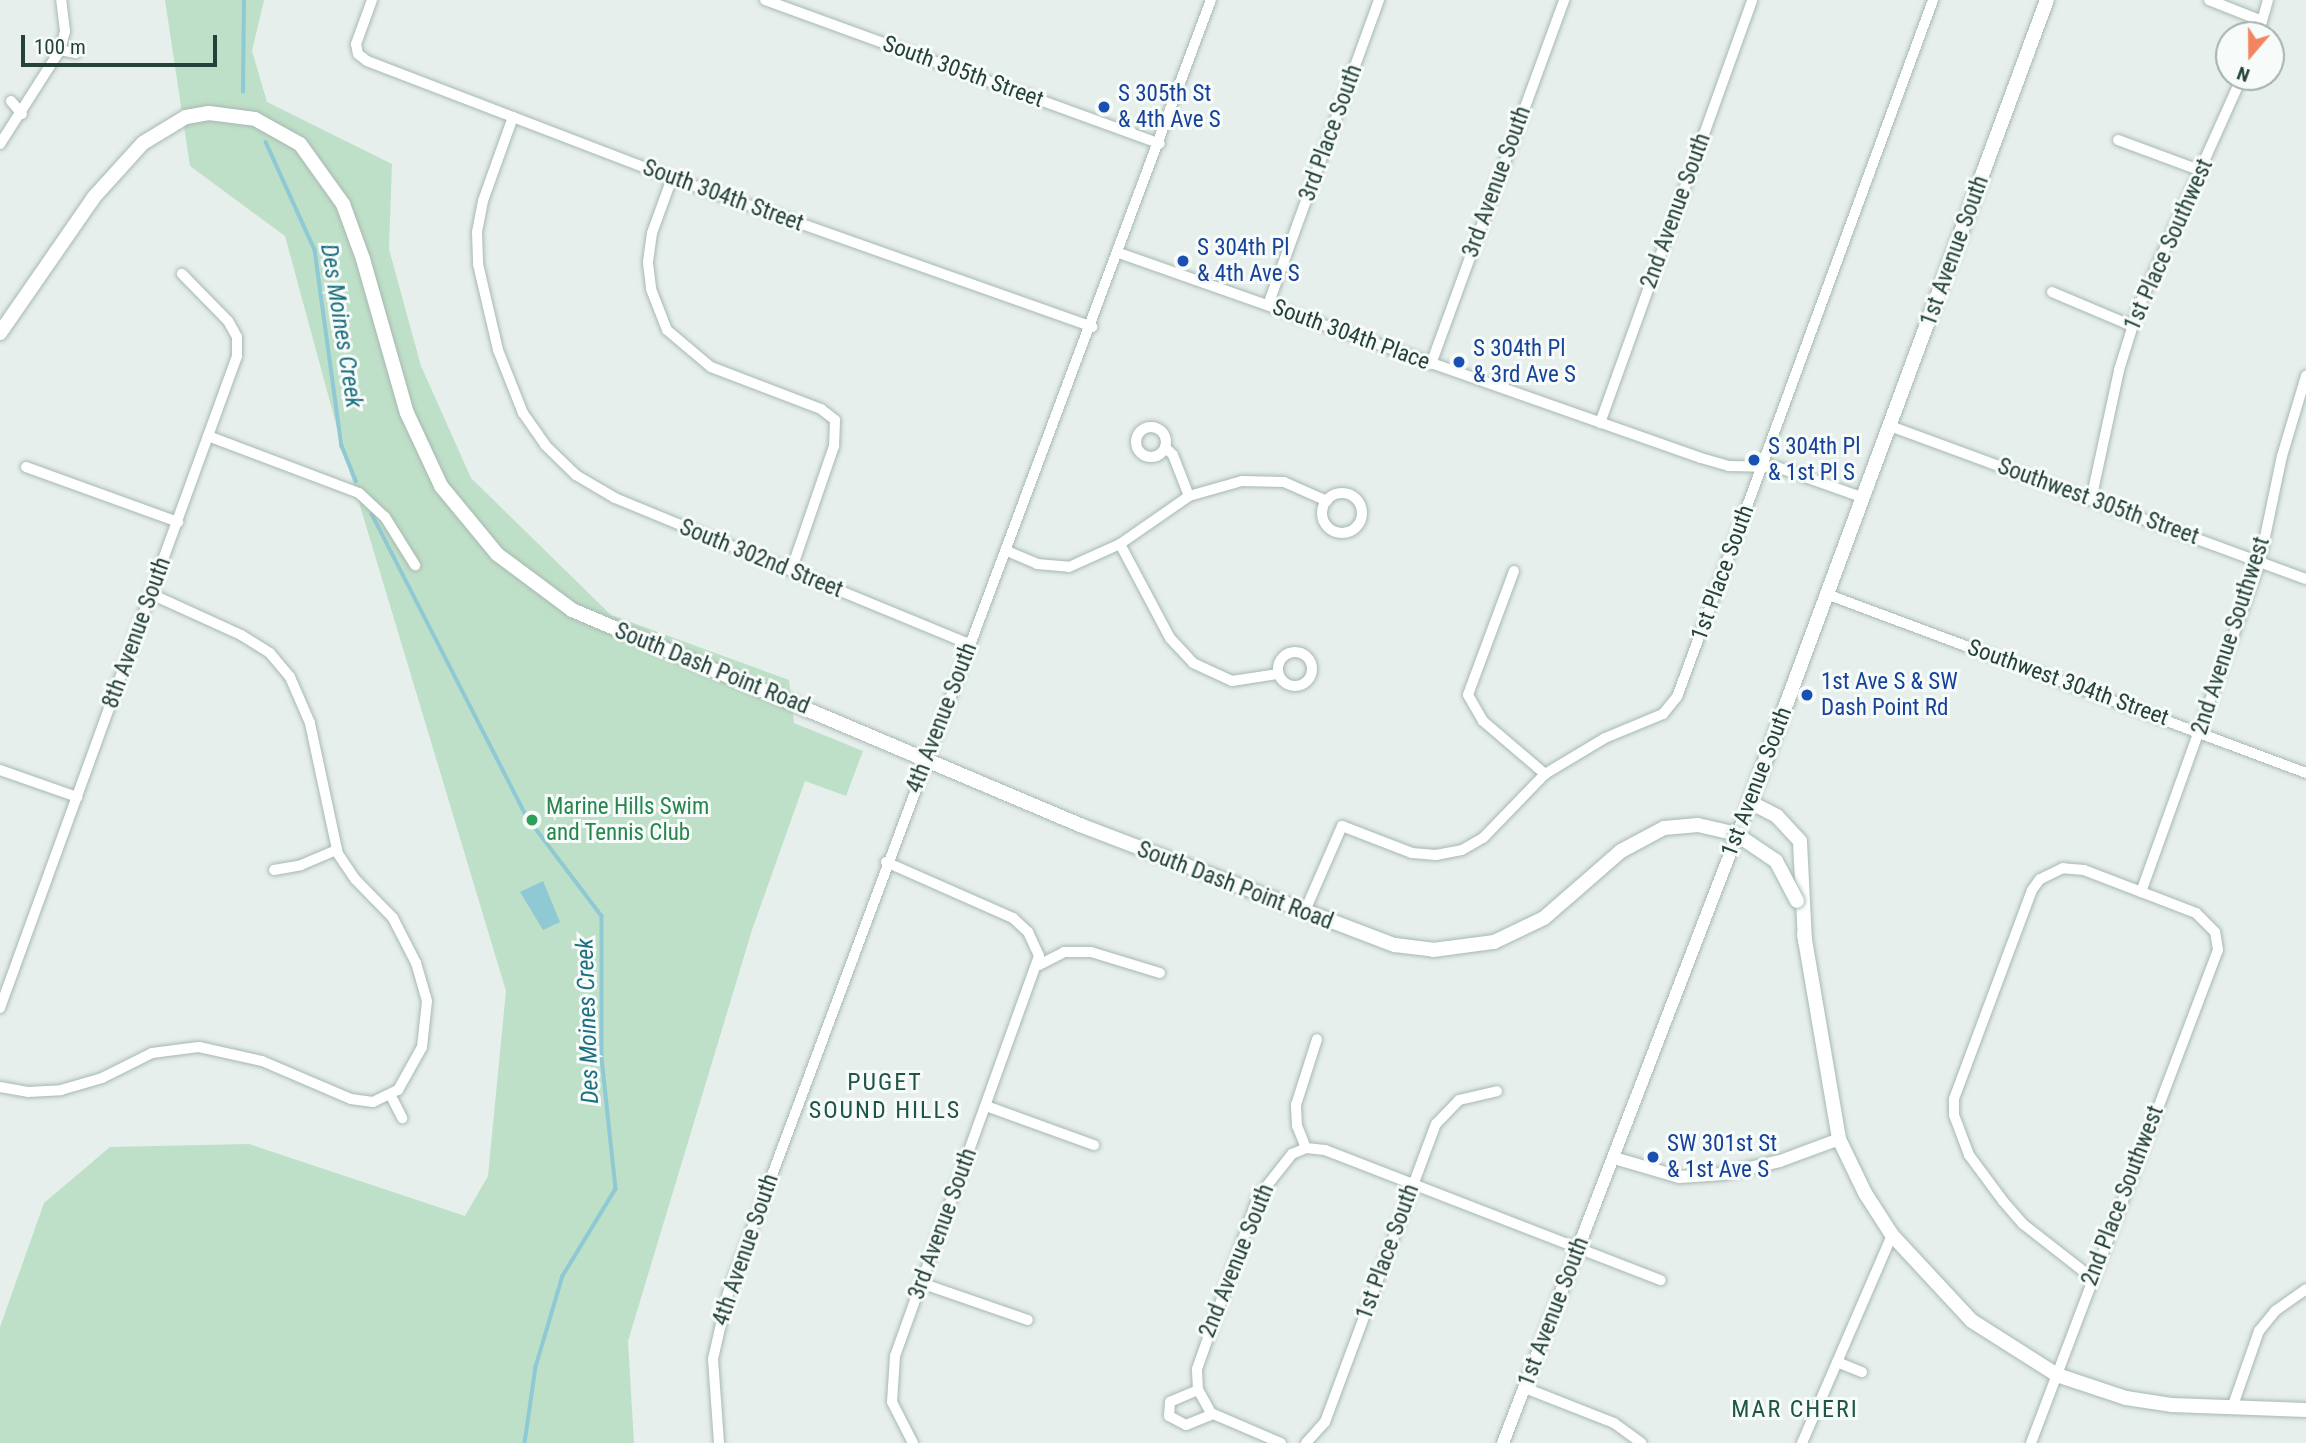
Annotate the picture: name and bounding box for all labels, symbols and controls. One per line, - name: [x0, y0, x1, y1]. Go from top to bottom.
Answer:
- scale bar: [24, 21, 220, 65]
- north arrow: [2215, 21, 2285, 91]
- street label: South 305th Street: [879, 30, 1047, 114]
- text: 100 m: [34, 35, 86, 59]
- street label: 3rd Place South: [1294, 61, 1368, 205]
- text: N: [2234, 62, 2253, 87]
- place label: S 305th St & 4th Ave S: [1118, 80, 1221, 134]
- marker: S 305th St & 4th Ave S: [1096, 99, 1112, 115]
- street label: 3rd Avenue South: [1457, 103, 1537, 261]
- street label: 2nd Avenue South: [1635, 130, 1717, 292]
- street label: South 304th Street: [639, 154, 807, 238]
- street label: 1st Place Southwest: [2119, 155, 2219, 335]
- street label: 1st Avenue South: [1915, 172, 1995, 330]
- place label: S 304th Pl & 4th Ave S: [1197, 234, 1300, 288]
- water label: Des Moines Creek: [314, 242, 368, 410]
- marker: S 304th Pl & 4th Ave S: [1175, 253, 1191, 269]
- street label: South 304th Place: [1269, 294, 1433, 376]
- place label: S 304th Pl & 3rd Ave S: [1473, 335, 1576, 389]
- marker: S 304th Pl & 3rd Ave S: [1451, 354, 1467, 370]
- place label: S 304th Pl & 1st Pl S: [1768, 433, 1860, 487]
- marker: S 304th Pl & 1st Pl S: [1746, 452, 1762, 468]
- street label: Southwest 305th Street: [1994, 453, 2202, 551]
- street label: 1st Place South: [1686, 501, 1760, 645]
- street label: South 302nd Street: [675, 514, 847, 604]
- street label: 2nd Avenue Southwest: [2186, 534, 2276, 738]
- street label: 8th Avenue South: [97, 554, 177, 712]
- street label: South Dash Point Road: [611, 617, 813, 721]
- street label: Southwest 304th Street: [1964, 634, 2172, 732]
- street label: 4th Avenue South: [901, 639, 983, 797]
- place label: 1st Ave S & SW Dash Point Rd: [1821, 668, 1958, 722]
- marker: 1st Ave S & SW Dash Point Rd: [1799, 687, 1815, 703]
- street label: 1st Avenue South: [1716, 703, 1798, 861]
- place label: Marine Hills Swim and Tennis Club: [546, 793, 709, 847]
- marker: Marine Hills Swim and Tennis Club: [524, 812, 540, 828]
- street label: South Dash Point Road: [1133, 836, 1337, 936]
- water label: Des Moines Creek: [571, 938, 605, 1104]
- district label: PUGET SOUND HILLS: [810, 1069, 960, 1125]
- street label: 2nd Place Southwest: [2076, 1102, 2170, 1290]
- place label: SW 301st St & 1st Ave S: [1667, 1130, 1777, 1184]
- street label: 3rd Avenue South: [903, 1145, 983, 1303]
- marker: SW 301st St & 1st Ave S: [1645, 1149, 1661, 1165]
- street label: 4th Avenue South: [707, 1171, 785, 1329]
- street label: 2nd Avenue South: [1194, 1180, 1280, 1342]
- street label: 1st Place South: [1351, 1180, 1425, 1324]
- street label: 1st Avenue South: [1513, 1233, 1595, 1391]
- district label: MAR CHERI: [1732, 1396, 1858, 1424]

